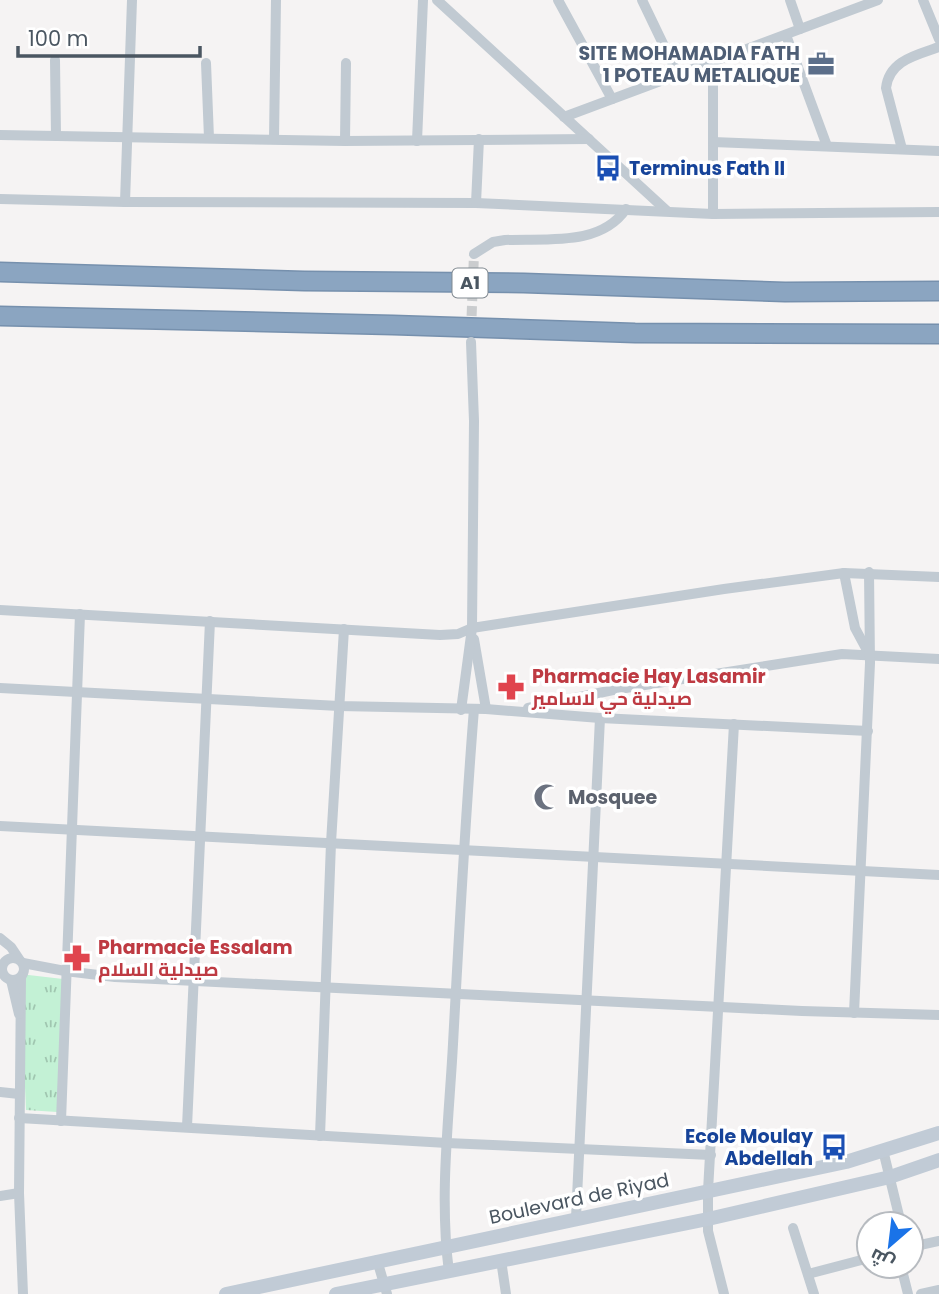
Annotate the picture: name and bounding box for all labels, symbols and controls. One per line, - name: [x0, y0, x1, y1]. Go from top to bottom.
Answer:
- scale bar: [18, 14, 200, 58]
- text: 100 m: [28, 24, 88, 53]
- place label: SITE MOHAMADIA FATH 1 POTEAU METALIQUE: [578, 40, 800, 89]
- office icon: SITE MOHAMADIA FATH 1 POTEAU METALIQUE: [806, 49, 836, 79]
- bus stop icon: Terminus Fath II: [593, 153, 623, 183]
- place label: Terminus Fath II: [629, 155, 785, 182]
- road number: A1: [452, 268, 488, 298]
- place label: Pharmacie Hay Lasamir صيدلية حي لاسامير: [531, 663, 766, 714]
- pharmacy icon: Pharmacie Hay Lasamir صيدلية حي لاسامير: [496, 672, 526, 702]
- mosque icon: Mosquee: [532, 782, 562, 812]
- place label: Mosquee: [568, 784, 658, 811]
- place label: Pharmacie Essalam صيدلية السلام: [98, 934, 293, 983]
- pharmacy icon: Pharmacie Essalam صيدلية السلام: [62, 943, 92, 973]
- place label: Ecole Moulay Abdellah: [685, 1123, 814, 1172]
- bus stop icon: Ecole Moulay Abdellah: [819, 1132, 849, 1162]
- street label: Boulevard de Riyad: [487, 1166, 672, 1231]
- north arrow: [855, 1210, 925, 1280]
- text: ش: [865, 1242, 899, 1277]

